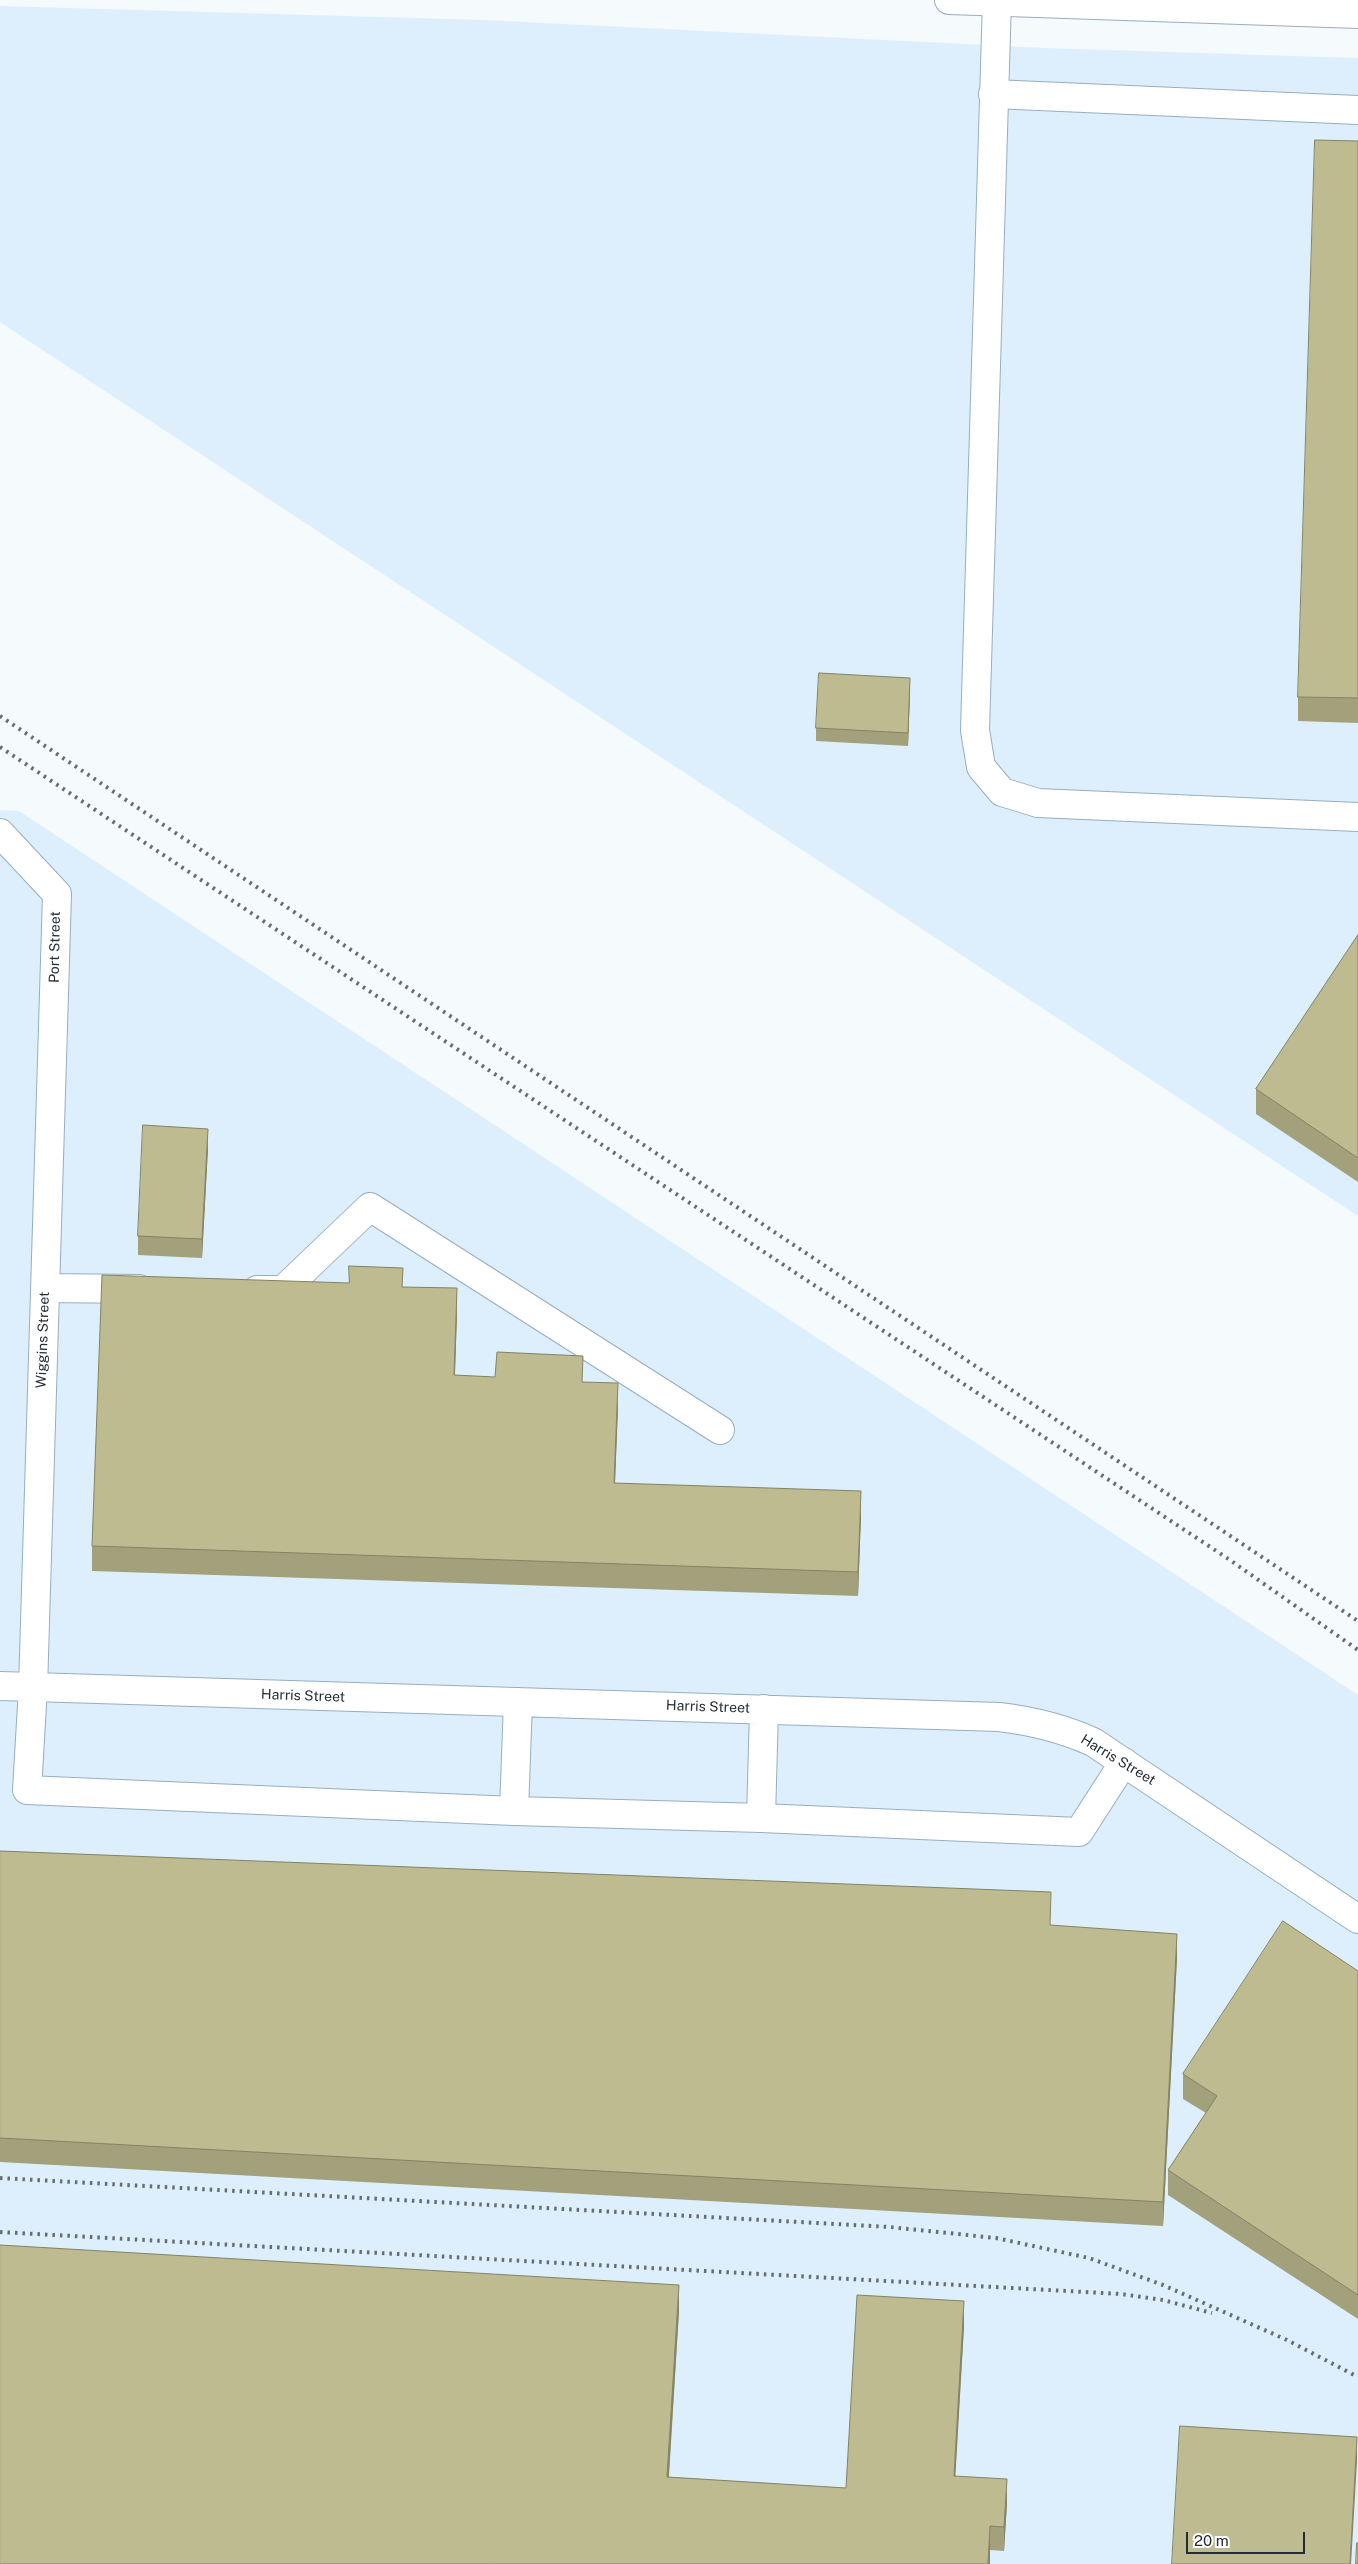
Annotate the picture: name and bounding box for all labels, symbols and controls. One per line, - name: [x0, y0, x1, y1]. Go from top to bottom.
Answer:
- street label: Port Street: [46, 911, 64, 983]
- street label: Wiggins Street: [33, 1291, 53, 1389]
- street label: Harris Street: [261, 1686, 345, 1706]
- street label: Harris Street: [666, 1697, 750, 1717]
- street label: Harris Street: [1078, 1731, 1158, 1789]
- scale bar: [1188, 2522, 1307, 2554]
- text: 20 m: [1194, 2532, 1229, 2549]

